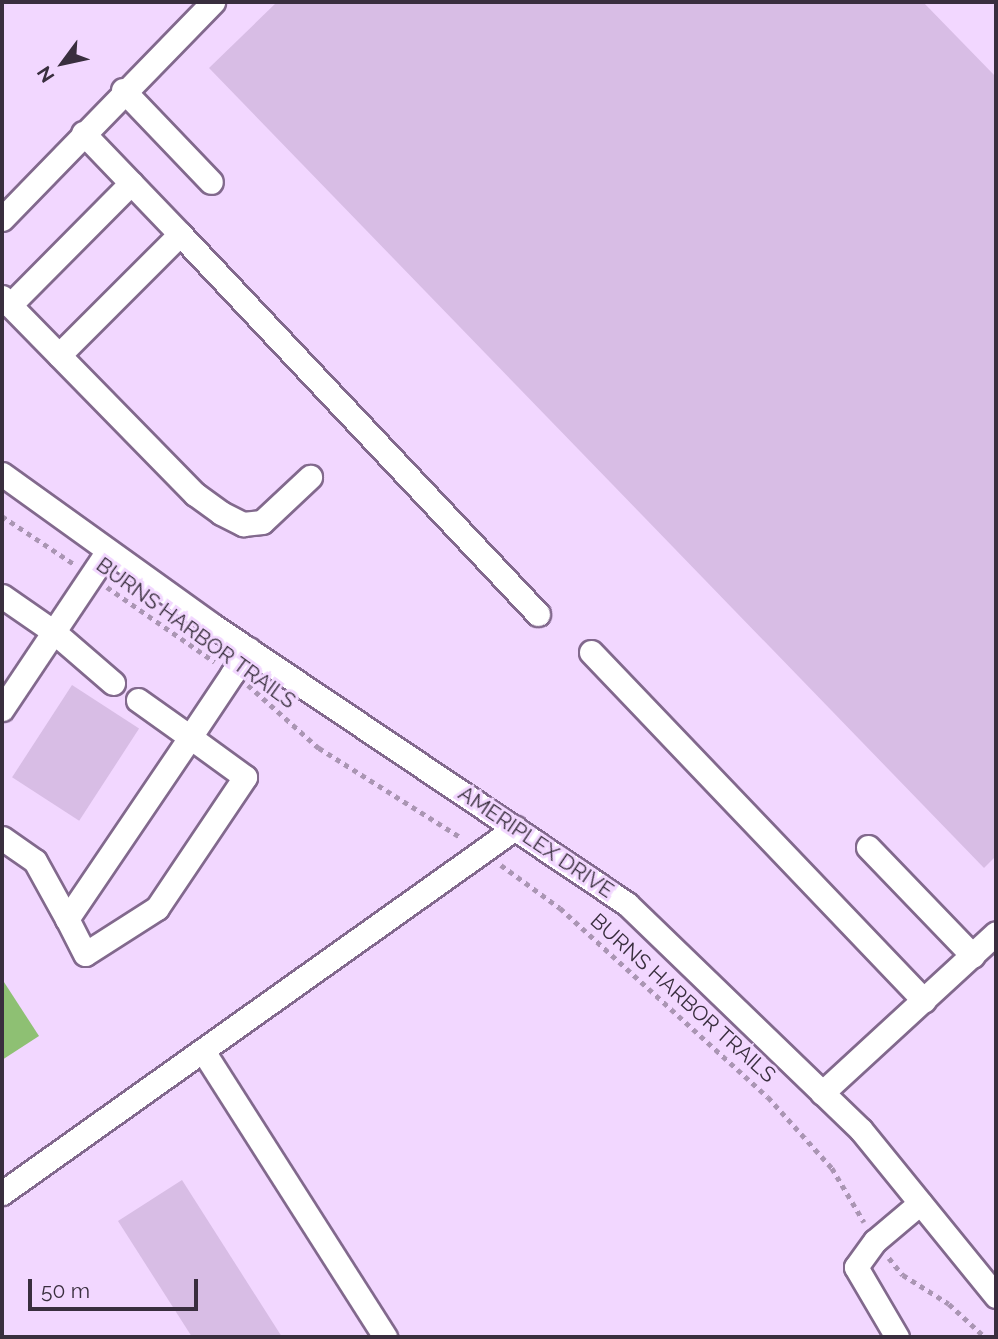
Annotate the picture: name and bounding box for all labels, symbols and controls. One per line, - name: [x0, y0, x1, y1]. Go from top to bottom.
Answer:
- north arrow: [28, 28, 98, 98]
- text: N: [32, 62, 59, 87]
- street label: BURNS HARBOR TRAILS: [91, 552, 301, 714]
- street label: AMERIPLEX DRIVE: [454, 781, 618, 903]
- street label: BURNS HARBOR TRAILS: [585, 908, 781, 1088]
- scale bar: [32, 1266, 201, 1310]
- text: 50 m: [41, 1278, 90, 1303]

